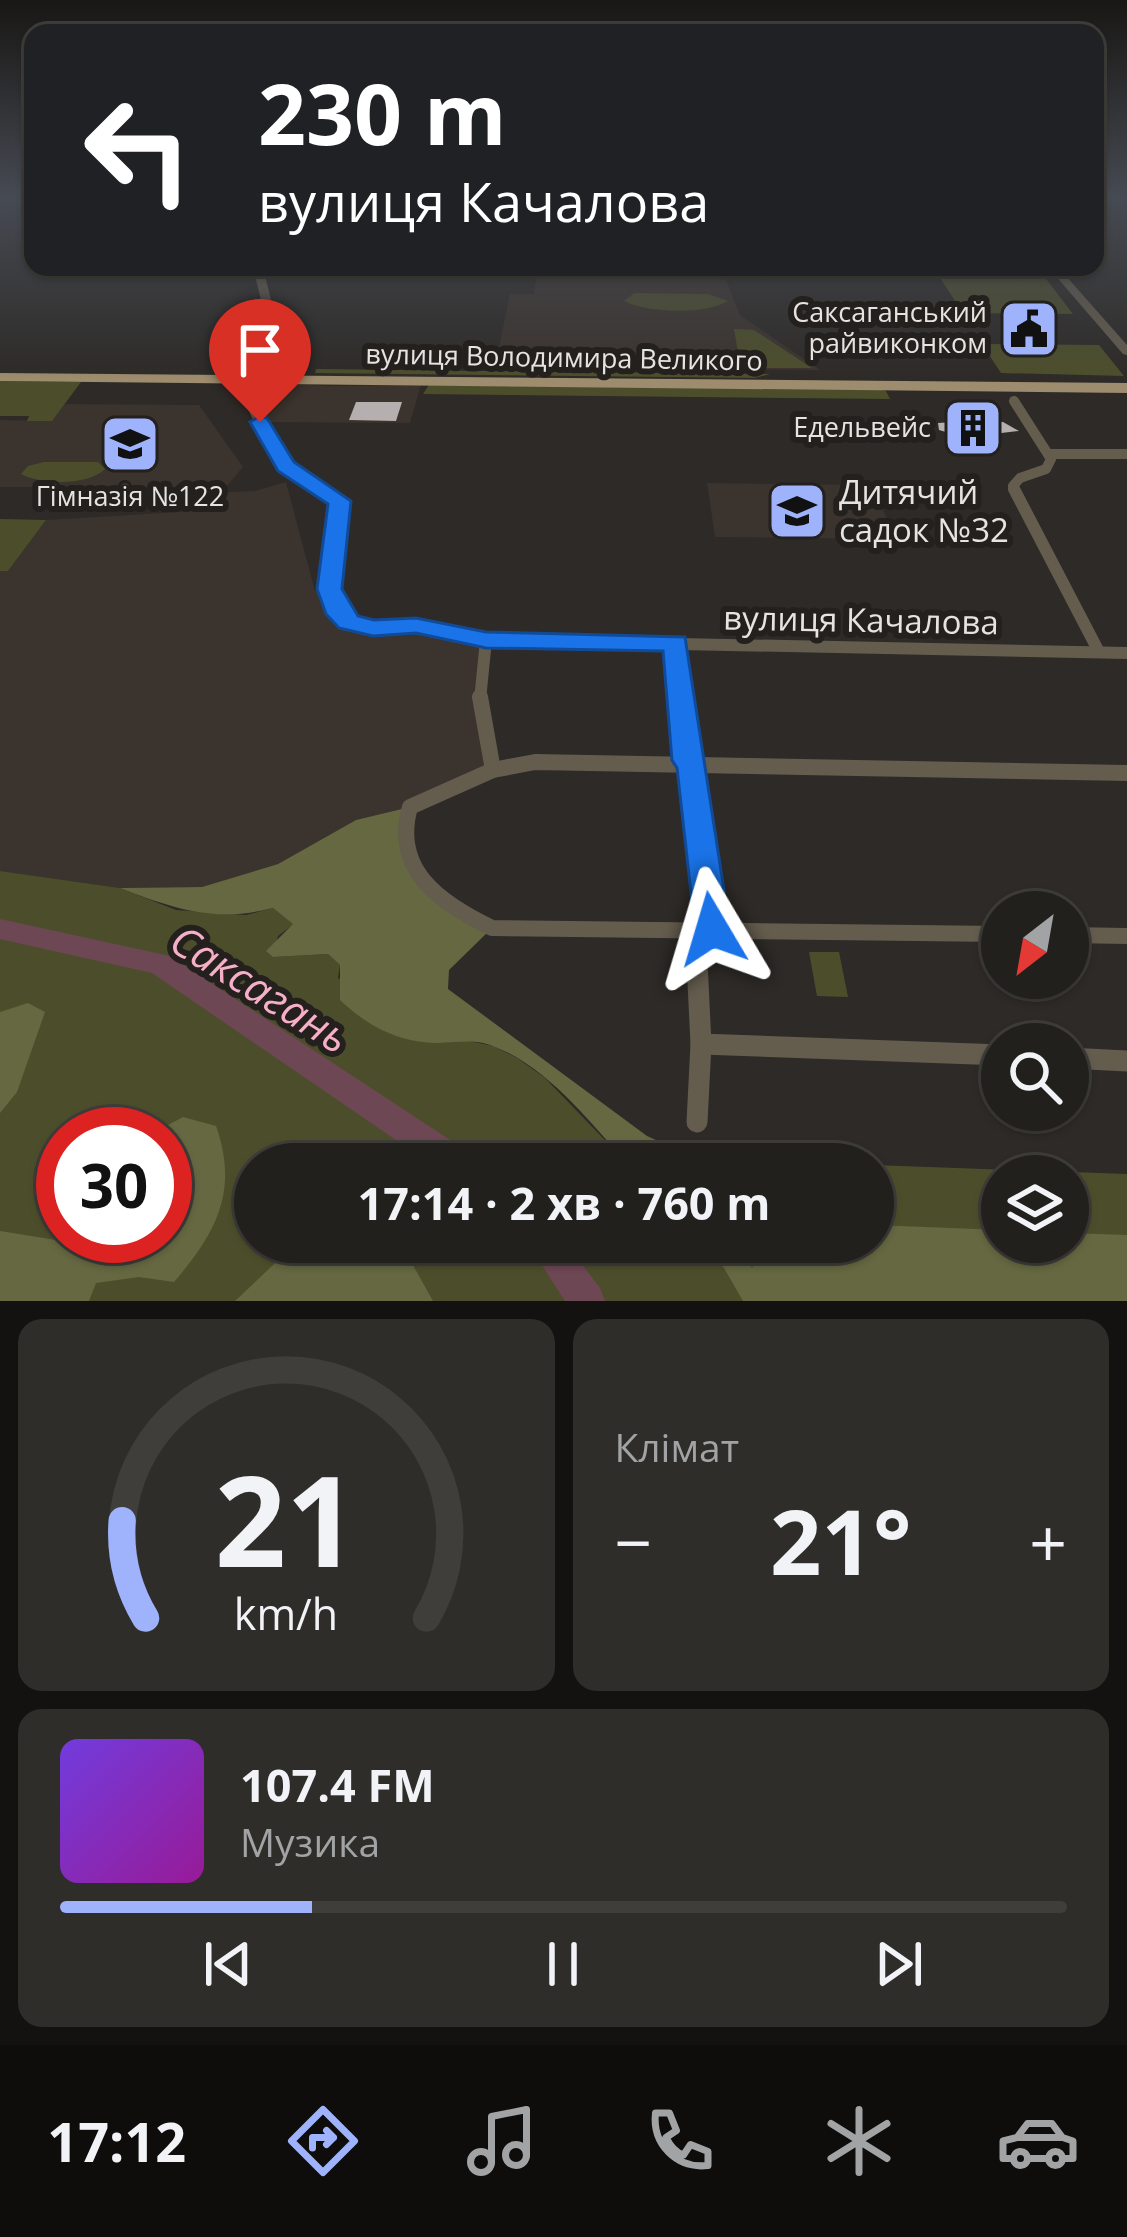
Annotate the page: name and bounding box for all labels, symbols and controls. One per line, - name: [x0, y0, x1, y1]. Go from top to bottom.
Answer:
- text: 230 m: [258, 55, 506, 170]
- icon: left: [60, 72, 216, 228]
- text: вулиця Качалова: [258, 164, 709, 238]
- place label: Саксаганський райвиконком: [792, 293, 987, 361]
- public building icon: Саксаганський райвиконком: [998, 298, 1060, 360]
- pin: [209, 299, 311, 422]
- icon: arrive: [227, 317, 293, 383]
- street label: вулиця Володимира Великого: [365, 335, 763, 378]
- building icon: Едельвейс: [942, 397, 1004, 459]
- place label: Едельвейс: [793, 408, 931, 445]
- school or university icon: Гімназія №122: [99, 413, 161, 475]
- place label: Дитячий садок №32: [839, 469, 1009, 552]
- place label: Гімназія №122: [36, 477, 224, 514]
- school or university icon: Дитячий садок №32: [766, 480, 828, 542]
- street label: вулиця Качалова: [723, 595, 999, 644]
- position arrow: [649, 866, 775, 992]
- north arrow: [981, 891, 1089, 999]
- map controls: [981, 891, 1089, 1263]
- water label: Саксагань: [160, 910, 361, 1065]
- button: search: [981, 1023, 1089, 1131]
- speed limit sign: 30: [36, 1107, 192, 1263]
- button: layers: [981, 1155, 1089, 1263]
- text: 17:14 · 2 хв · 760 m: [358, 1172, 770, 1233]
- text: Клімат: [615, 1420, 739, 1473]
- text: 21: [215, 1434, 358, 1604]
- text: 21°: [770, 1479, 911, 1601]
- text: −: [615, 1496, 652, 1586]
- text: +: [1029, 1496, 1067, 1586]
- text: km/h: [234, 1584, 338, 1643]
- text: 107.4 FM: [240, 1754, 435, 1815]
- text: Музика: [240, 1815, 380, 1868]
- icon: previous: [195, 1931, 261, 1997]
- icon: pause: [530, 1931, 596, 1997]
- icon: next: [866, 1931, 932, 1997]
- icon: directions: [281, 2099, 365, 2183]
- icon: music: [460, 2099, 544, 2183]
- icon: phone: [638, 2099, 722, 2183]
- icon: climate: [817, 2099, 901, 2183]
- icon: car: [996, 2099, 1080, 2183]
- text: 17:12: [47, 2104, 186, 2178]

